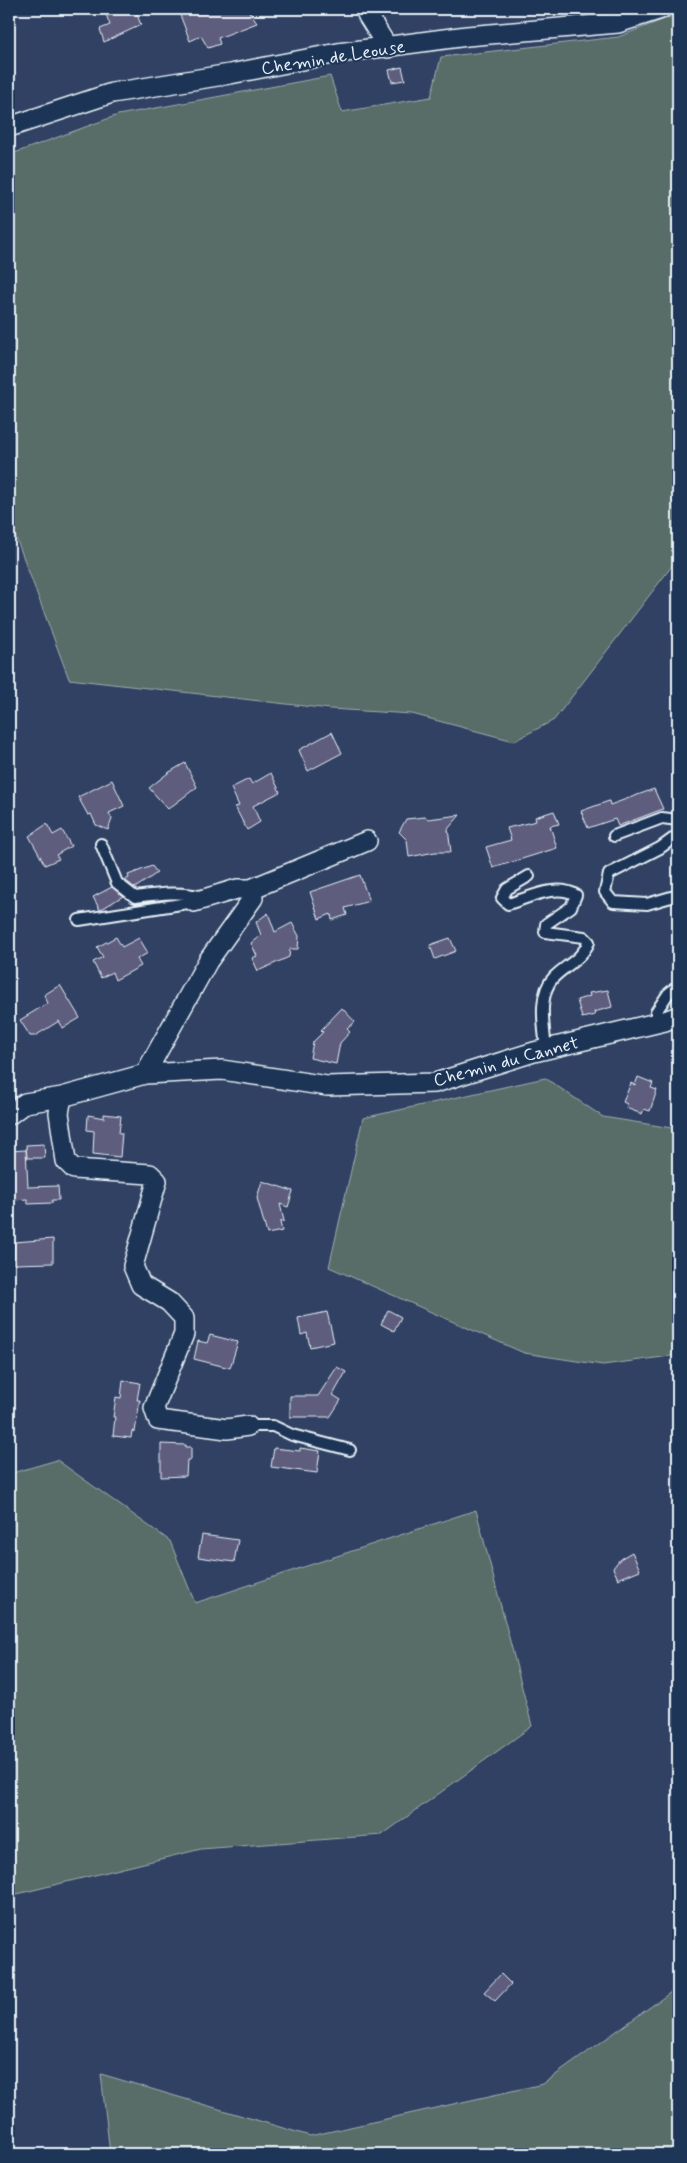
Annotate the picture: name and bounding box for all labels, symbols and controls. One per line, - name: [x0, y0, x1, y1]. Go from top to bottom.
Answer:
- street label: Chemin de Leouse: [259, 35, 407, 81]
- street label: Chemin du Cannet: [431, 1031, 582, 1093]

